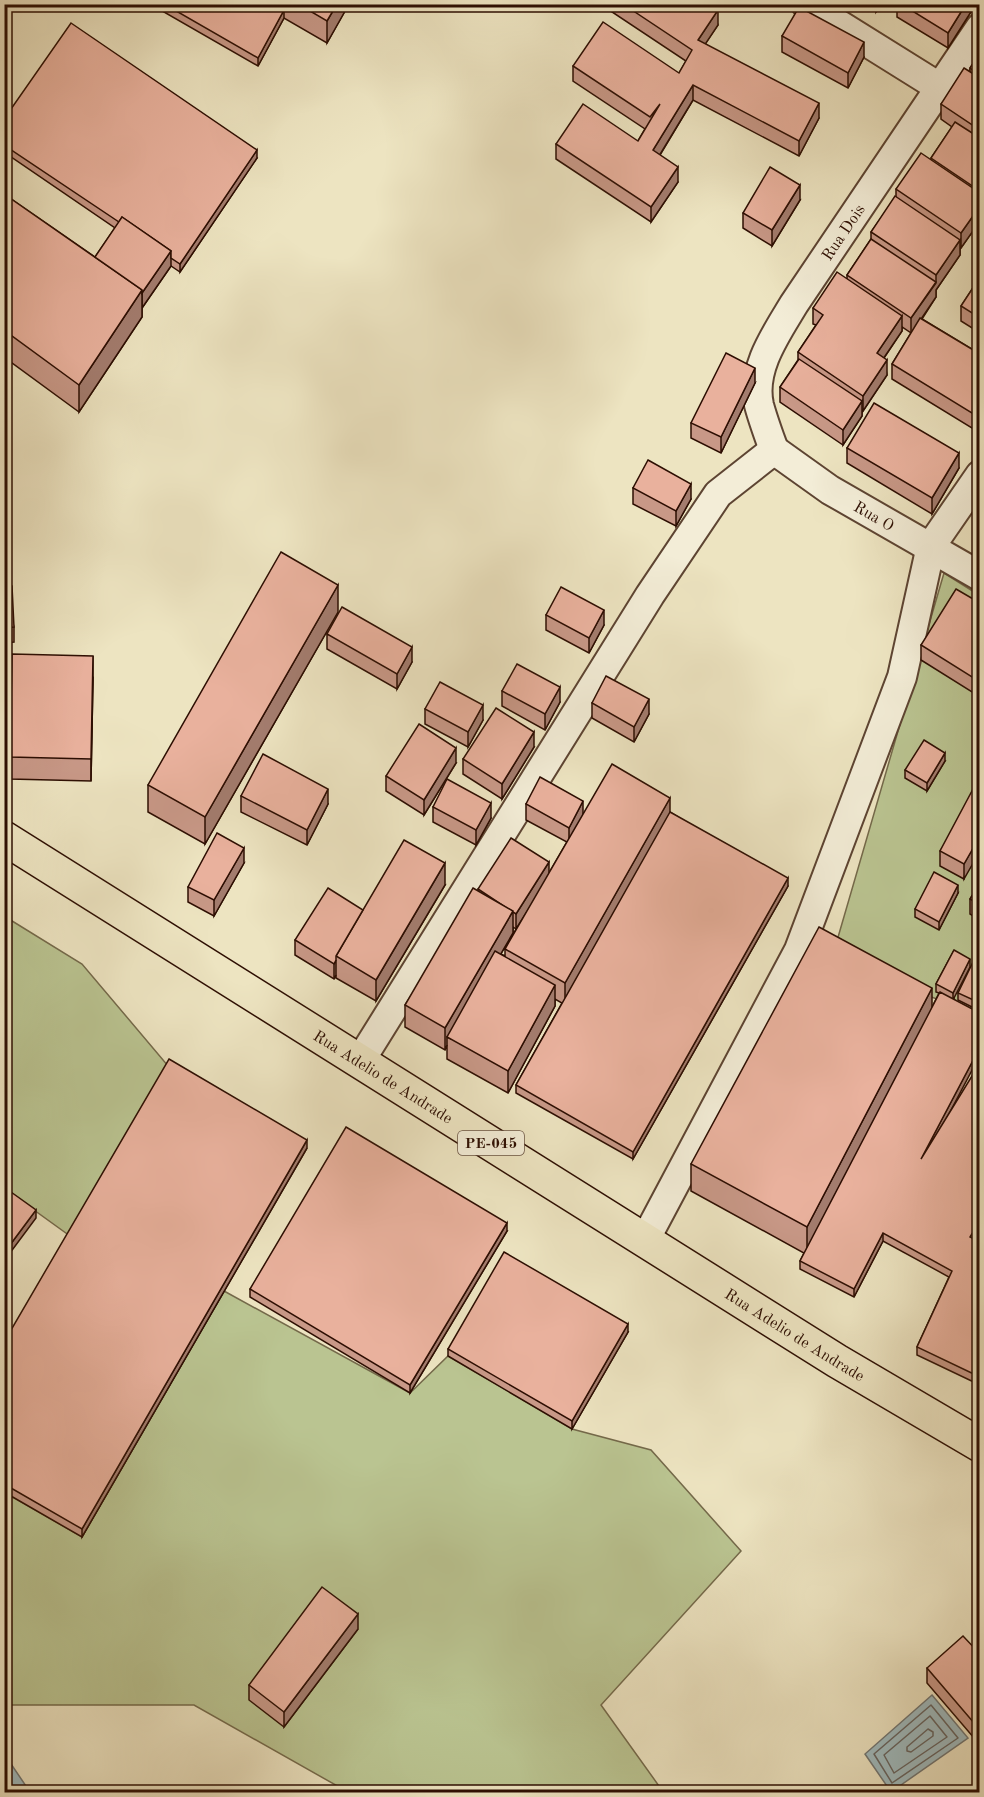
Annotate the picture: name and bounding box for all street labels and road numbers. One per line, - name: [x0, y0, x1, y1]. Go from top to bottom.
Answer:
- street label: Rua Dois: [820, 202, 869, 264]
- street label: Rua O: [851, 499, 896, 535]
- street label: Rua Adelio de Andrade: [310, 1028, 455, 1128]
- road number: PE-045: [458, 1131, 524, 1155]
- street label: Rua Adelio de Andrade: [721, 1287, 867, 1385]

